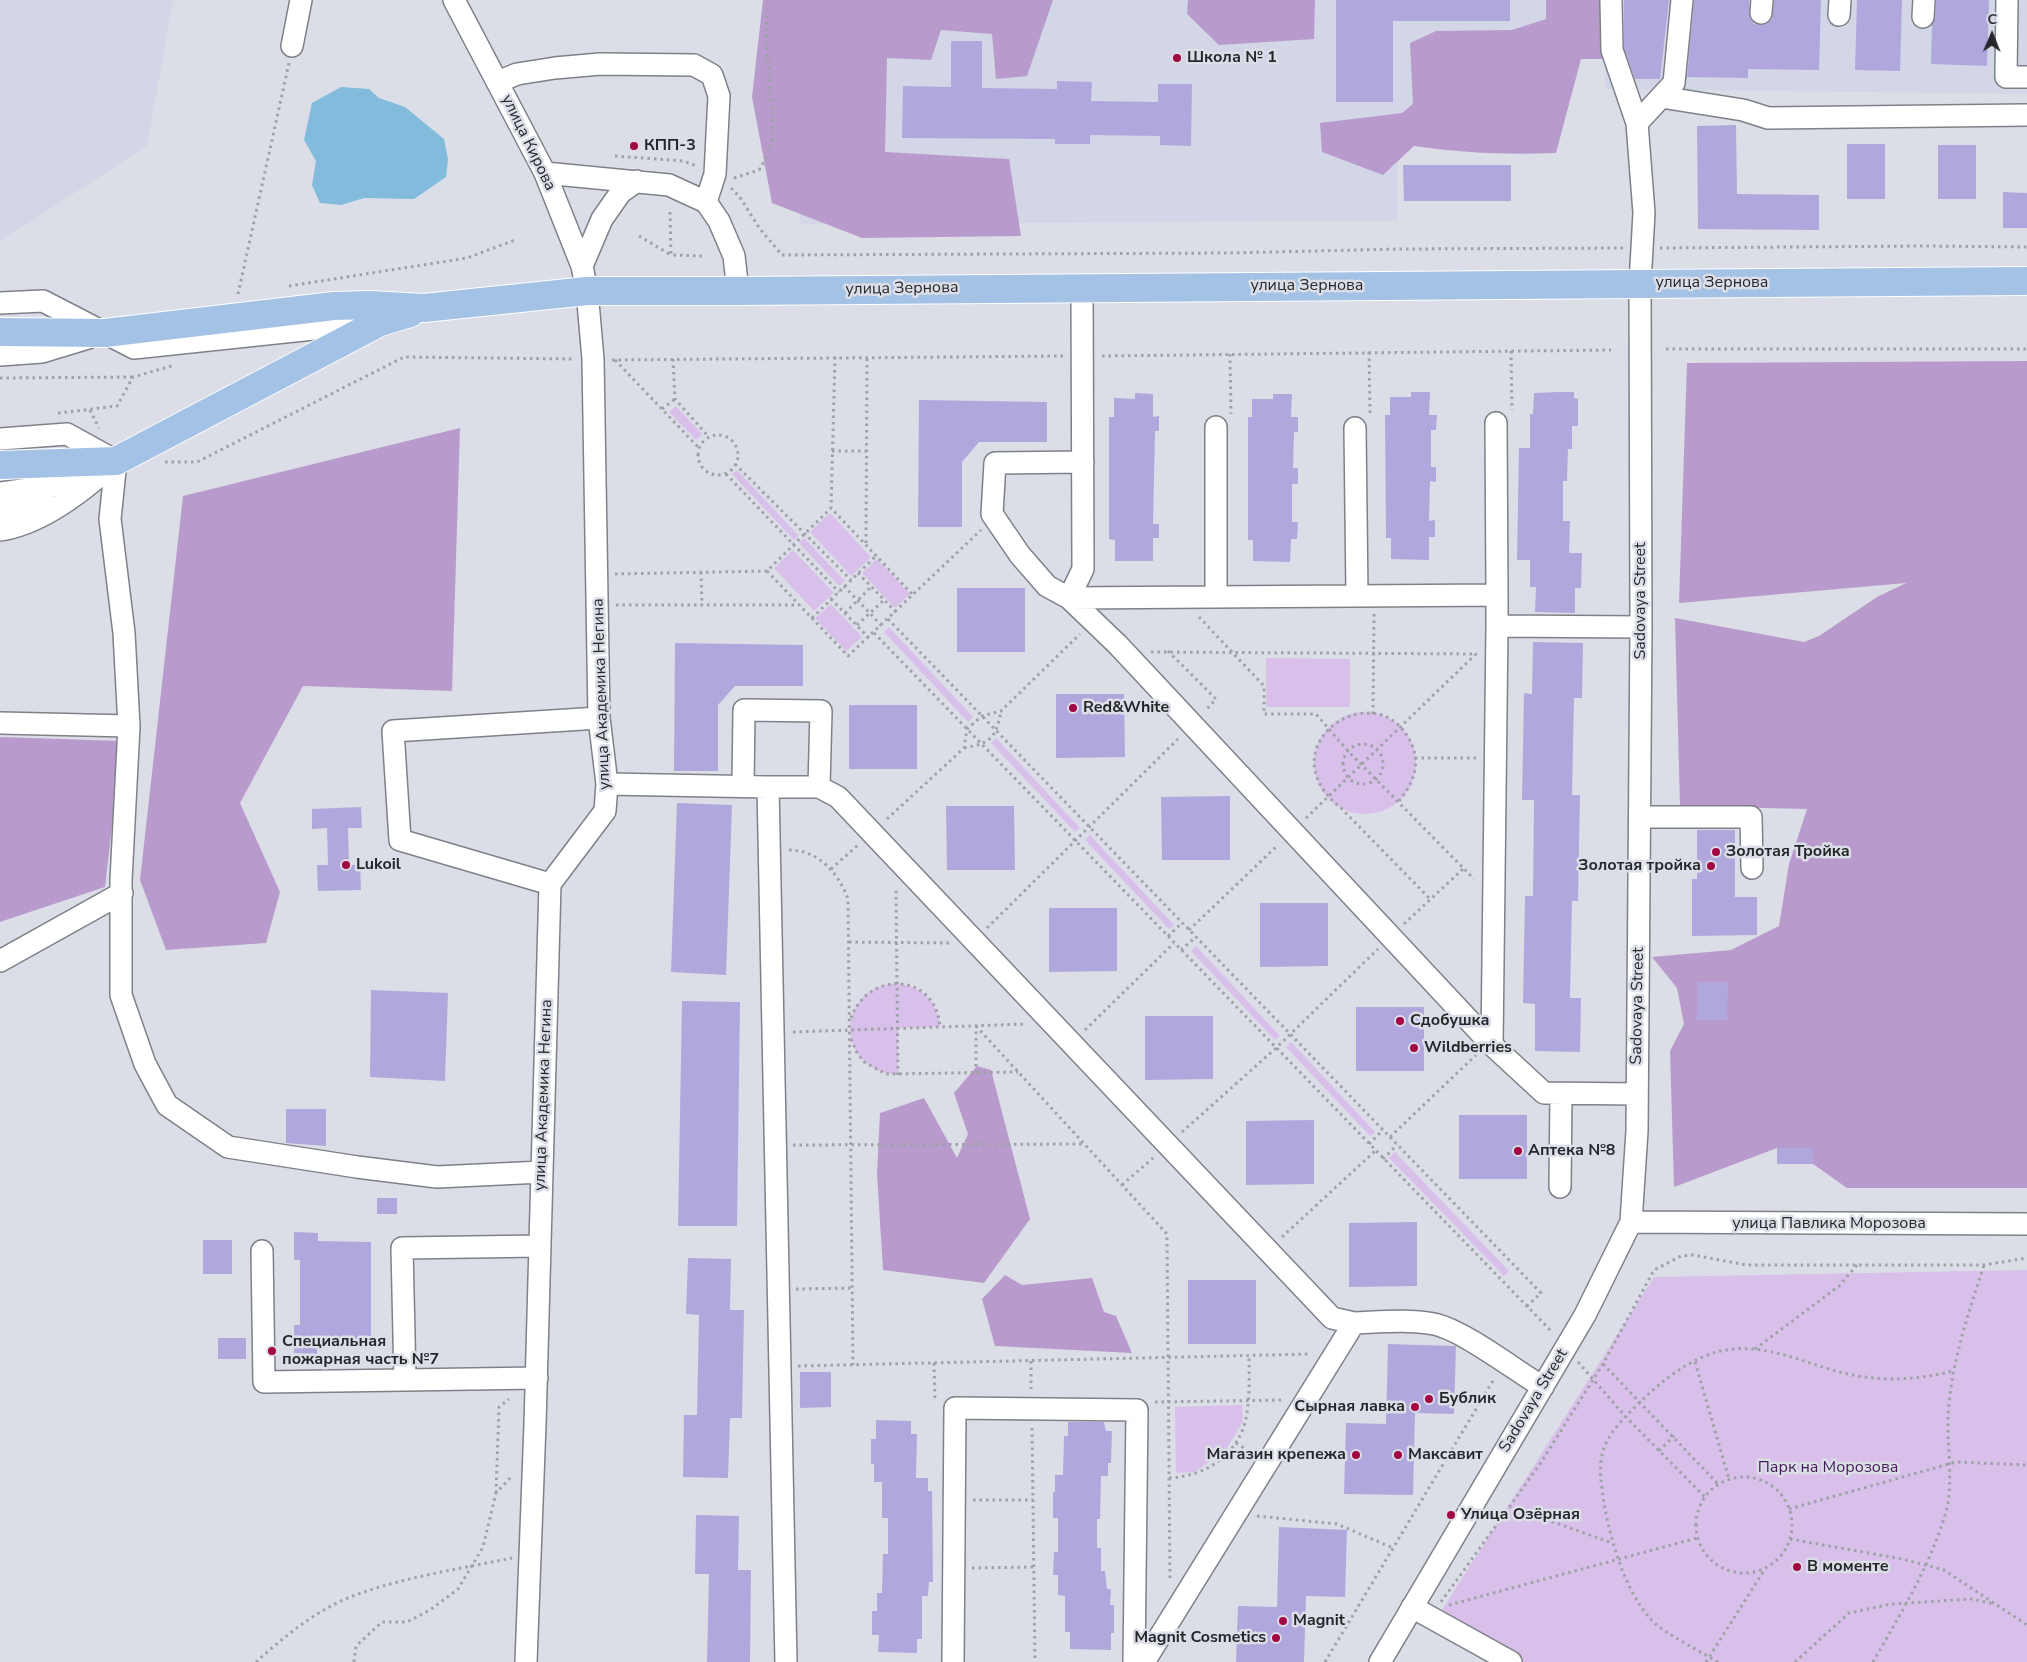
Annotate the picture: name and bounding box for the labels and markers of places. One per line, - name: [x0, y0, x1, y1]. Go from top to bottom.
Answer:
- place label: Школа № 1: [1187, 48, 1277, 68]
- marker: Школа № 1: [1171, 52, 1183, 64]
- place label: КПП-3: [644, 136, 696, 156]
- marker: КПП-3: [628, 140, 640, 152]
- place label: Red&White: [1083, 698, 1169, 718]
- marker: Red&White: [1067, 702, 1079, 714]
- place label: Золотая Тройка: [1726, 842, 1850, 862]
- marker: Золотая Тройка: [1710, 846, 1722, 858]
- place label: Lukoil: [356, 855, 401, 875]
- place label: Золотая тройка: [1578, 856, 1701, 876]
- marker: Lukoil: [340, 859, 352, 871]
- marker: Золотая тройка: [1705, 860, 1717, 872]
- place label: Сдобушка: [1410, 1011, 1489, 1031]
- marker: Сдобушка: [1394, 1015, 1406, 1027]
- place label: Wildberries: [1424, 1038, 1512, 1058]
- marker: Wildberries: [1408, 1042, 1420, 1054]
- place label: Аптека №8: [1528, 1141, 1615, 1161]
- marker: Аптека №8: [1512, 1145, 1524, 1157]
- place label: Специальная пожарная часть №7: [282, 1332, 439, 1370]
- marker: Специальная пожарная часть №7: [266, 1345, 278, 1357]
- place label: Бублик: [1439, 1389, 1496, 1409]
- marker: Бублик: [1423, 1393, 1435, 1405]
- place label: Сырная лавка: [1294, 1397, 1405, 1417]
- marker: Сырная лавка: [1409, 1401, 1421, 1413]
- place label: Магазин крепежа: [1206, 1445, 1346, 1465]
- place label: Максавит: [1408, 1445, 1483, 1465]
- marker: Магазин крепежа: [1350, 1449, 1362, 1461]
- marker: Максавит: [1392, 1449, 1404, 1461]
- place label: Улица Озёрная: [1461, 1505, 1580, 1525]
- marker: Улица Озёрная: [1445, 1509, 1457, 1521]
- place label: В моменте: [1807, 1557, 1889, 1577]
- marker: В моменте: [1791, 1561, 1803, 1573]
- place label: Magnit: [1293, 1611, 1345, 1631]
- marker: Magnit: [1277, 1615, 1289, 1627]
- place label: Magnit Cosmetics: [1134, 1628, 1266, 1648]
- marker: Magnit Cosmetics: [1270, 1632, 1282, 1644]

